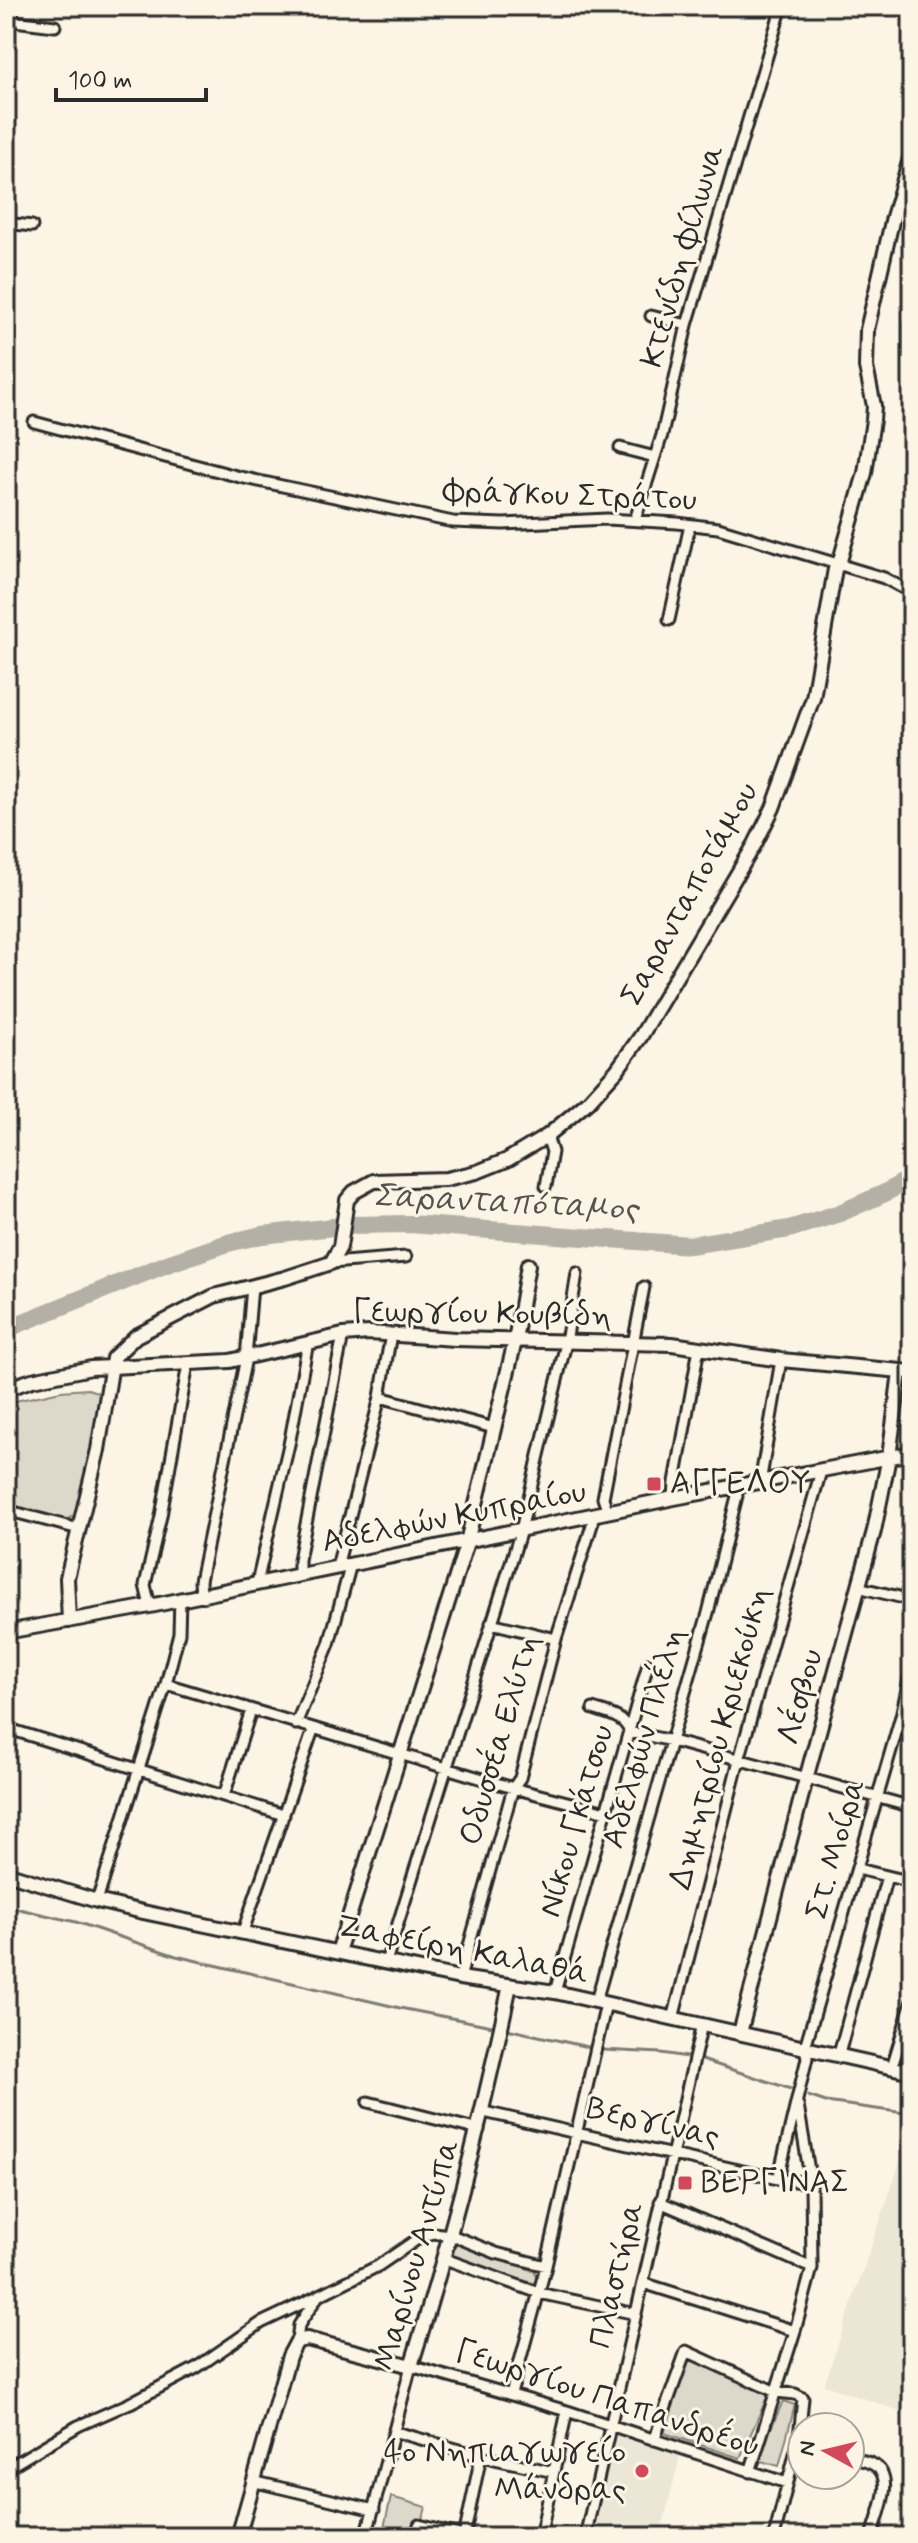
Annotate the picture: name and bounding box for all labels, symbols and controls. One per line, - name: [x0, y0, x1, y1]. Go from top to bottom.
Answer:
- scale bar: [56, 52, 206, 102]
- text: 100 m: [68, 66, 132, 97]
- street label: Κτενίδη Φίλωνα: [631, 140, 735, 372]
- street label: Φράγκου Στράτου: [441, 471, 698, 521]
- street label: Σαρανταποτάμου: [611, 775, 769, 1013]
- water label: Σαρανταπόταμος: [373, 1174, 642, 1233]
- street label: Γεωργίου Κουβίδη: [352, 1291, 612, 1337]
- place label: ΑΓΓΕΛΟΥ: [670, 1463, 810, 1505]
- street label: Αδελφών Κυπραίου: [318, 1471, 590, 1563]
- marker: ΑΓΓΕΛΟΥ: [645, 1475, 663, 1493]
- street label: Δημητρίου Κριεκούκη: [659, 1582, 781, 1894]
- street label: Αδελφών Πλέλη: [591, 1622, 696, 1853]
- street label: Οδυσσέα Ελύτη: [449, 1629, 550, 1850]
- street label: Λέσβου: [767, 1644, 834, 1749]
- street label: Νίκου Γκάτσου: [530, 1720, 624, 1922]
- street label: Στ. Μοίρα: [796, 1774, 876, 1924]
- street label: Ζαφείρη Καλαθά: [334, 1905, 592, 1995]
- street label: Βεργίνας: [582, 2087, 724, 2159]
- street label: Μαρίνου Αντύπα: [364, 2134, 470, 2376]
- place label: ΒΕΡΓΙΝΑΣ: [701, 2162, 850, 2204]
- marker: ΒΕΡΓΙΝΑΣ: [676, 2174, 694, 2192]
- street label: Πλαστήρα: [580, 2198, 654, 2352]
- street label: Γεωργίου Παπανδρέου: [450, 2329, 764, 2468]
- north arrow: [786, 2411, 866, 2491]
- place label: 4ο Νηπιαγωγείο Μάνδρας: [383, 2432, 626, 2511]
- text: N: [793, 2439, 823, 2458]
- marker: 4ο Νηπιαγωγείο Μάνδρας: [633, 2462, 651, 2480]

